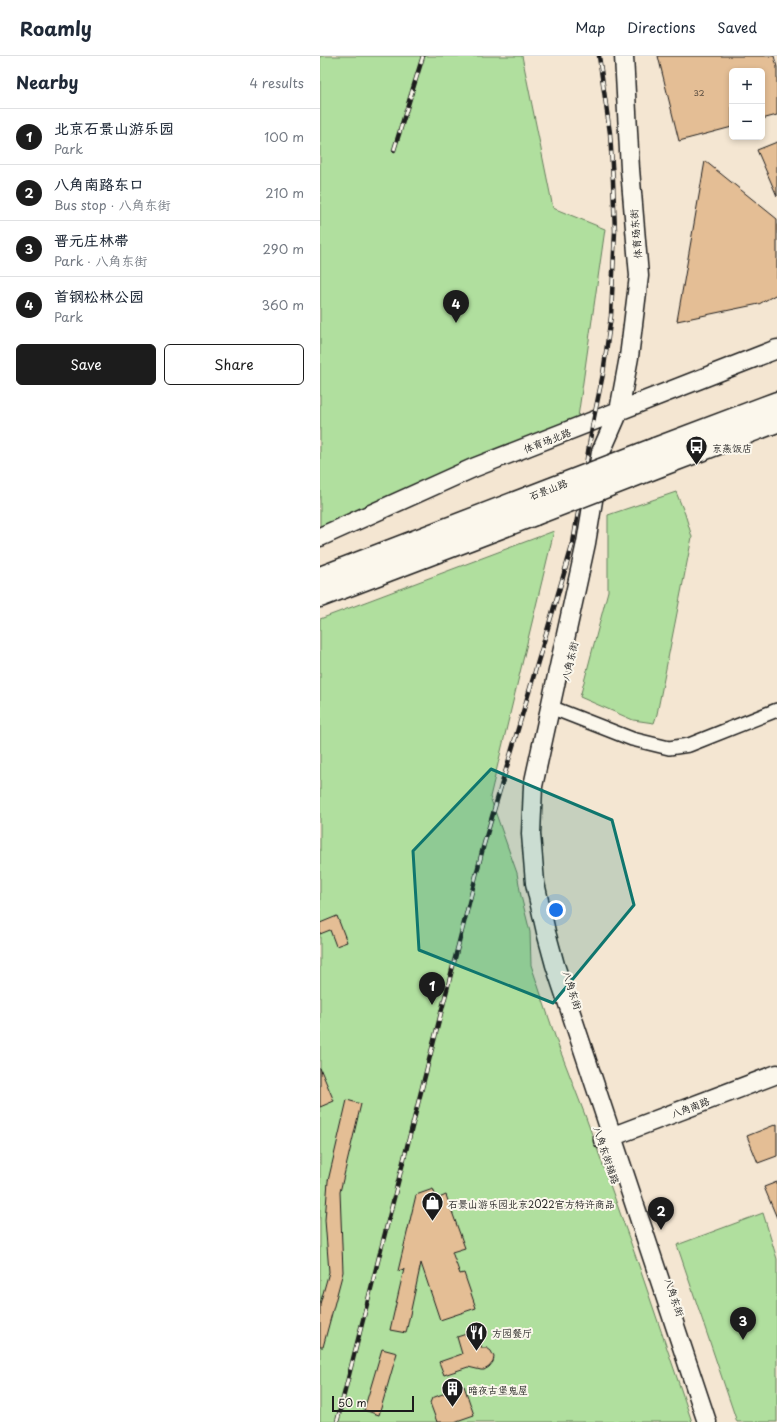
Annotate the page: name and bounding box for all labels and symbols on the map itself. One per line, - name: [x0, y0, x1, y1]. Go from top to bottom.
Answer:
- house number: 32: [694, 87, 705, 99]
- street label: 体育场东街: [625, 208, 645, 260]
- pin: 4: [443, 290, 469, 323]
- street label: 体育场北路: [521, 424, 573, 456]
- bus stop icon: 京燕饭店: [684, 434, 710, 467]
- place label: 京燕饭店: [712, 440, 752, 455]
- street label: 石景山路: [527, 475, 569, 503]
- street label: 八角东街: [557, 640, 581, 682]
- your location: [546, 900, 566, 920]
- street label: 八角东街: [560, 969, 586, 1011]
- pin: 1: [419, 972, 445, 1005]
- street label: 八角南路: [669, 1093, 711, 1121]
- street label: 八角东街辅路: [590, 1124, 624, 1186]
- shop icon: 石景山游乐园北京2022官方特许商品: [420, 1190, 446, 1223]
- place label: 石景山游乐园北京2022官方特许商品: [448, 1196, 615, 1211]
- pin: 2: [648, 1197, 674, 1230]
- street label: 八角东街: [661, 1276, 689, 1318]
- pin: 3: [730, 1307, 756, 1340]
- restaurant icon: 方园餐厅: [464, 1319, 490, 1352]
- place label: 方园餐厅: [492, 1325, 532, 1340]
- building icon: 暗夜古堡鬼屋: [439, 1376, 465, 1409]
- place label: 暗夜古堡鬼屋: [468, 1382, 528, 1397]
- scale bar: [332, 1394, 414, 1413]

